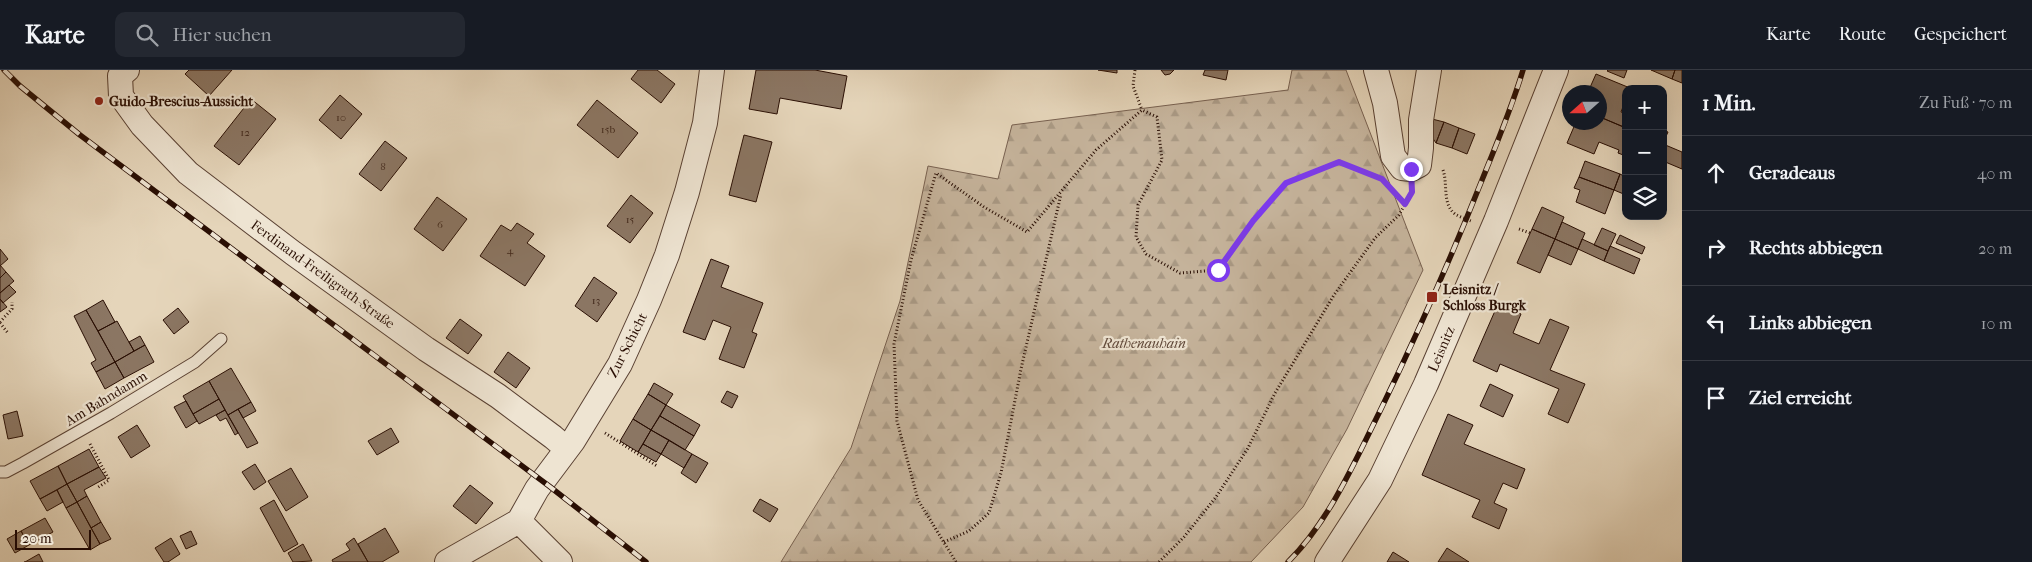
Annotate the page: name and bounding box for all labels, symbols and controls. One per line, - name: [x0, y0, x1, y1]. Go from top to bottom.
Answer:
- search box: [115, 12, 465, 57]
- text: Karte: [25, 21, 85, 49]
- icon: search: [133, 21, 161, 49]
- text: Hier suchen: [173, 24, 272, 46]
- text: Karte: [1766, 24, 1811, 45]
- text: Route: [1839, 24, 1886, 45]
- text: Gespeichert: [1914, 24, 2007, 45]
- north arrow: [1562, 85, 1607, 130]
- map controls: [1622, 85, 1667, 220]
- button: +: [1622, 85, 1667, 130]
- text: 1 Min.: [1702, 91, 1756, 115]
- place label: Guido-Brescius-Aussicht: [109, 93, 254, 110]
- text: Zu Fuß · 70 m: [1919, 93, 2012, 112]
- marker: Guido-Brescius-Aussicht: [93, 95, 105, 107]
- house number: 10: [336, 111, 346, 124]
- house number: 15b: [601, 123, 615, 136]
- house number: 12: [240, 126, 250, 139]
- button: −: [1622, 130, 1667, 175]
- route end: [1400, 158, 1423, 181]
- icon: ahead: [1702, 159, 1730, 187]
- house number: 8: [380, 160, 386, 173]
- text: Geradeaus: [1749, 162, 1835, 184]
- text: 40 m: [1977, 164, 2012, 183]
- button: layers: [1622, 175, 1667, 220]
- house number: 15: [626, 213, 635, 226]
- street label: Ferdinand-Freiligrath-Straße: [247, 216, 398, 332]
- house number: 6: [437, 218, 443, 231]
- icon: right: [1702, 234, 1730, 262]
- text: Rechts abbiegen: [1749, 237, 1883, 259]
- text: 20 m: [1978, 239, 2012, 258]
- house number: 4: [507, 244, 514, 257]
- route start: [1207, 259, 1230, 282]
- place label: Leisnitz / Schloss Burgk: [1443, 281, 1527, 314]
- marker: Leisnitz / Schloss Burgk: [1425, 290, 1439, 304]
- house number: 13: [592, 294, 600, 307]
- icon: left: [1702, 309, 1730, 337]
- street label: Zur Schicht: [604, 310, 651, 380]
- text: Links abbiegen: [1749, 312, 1872, 334]
- text: 10 m: [1981, 314, 2012, 333]
- street label: Leisnitz: [1424, 324, 1459, 375]
- park label: Rathenauhain: [1101, 335, 1186, 352]
- street label: Am Bahndamm: [61, 367, 151, 430]
- icon: arrive: [1702, 384, 1730, 412]
- text: Ziel erreicht: [1749, 387, 1852, 409]
- scale bar: [15, 527, 91, 550]
- text: 20 m: [22, 530, 52, 547]

